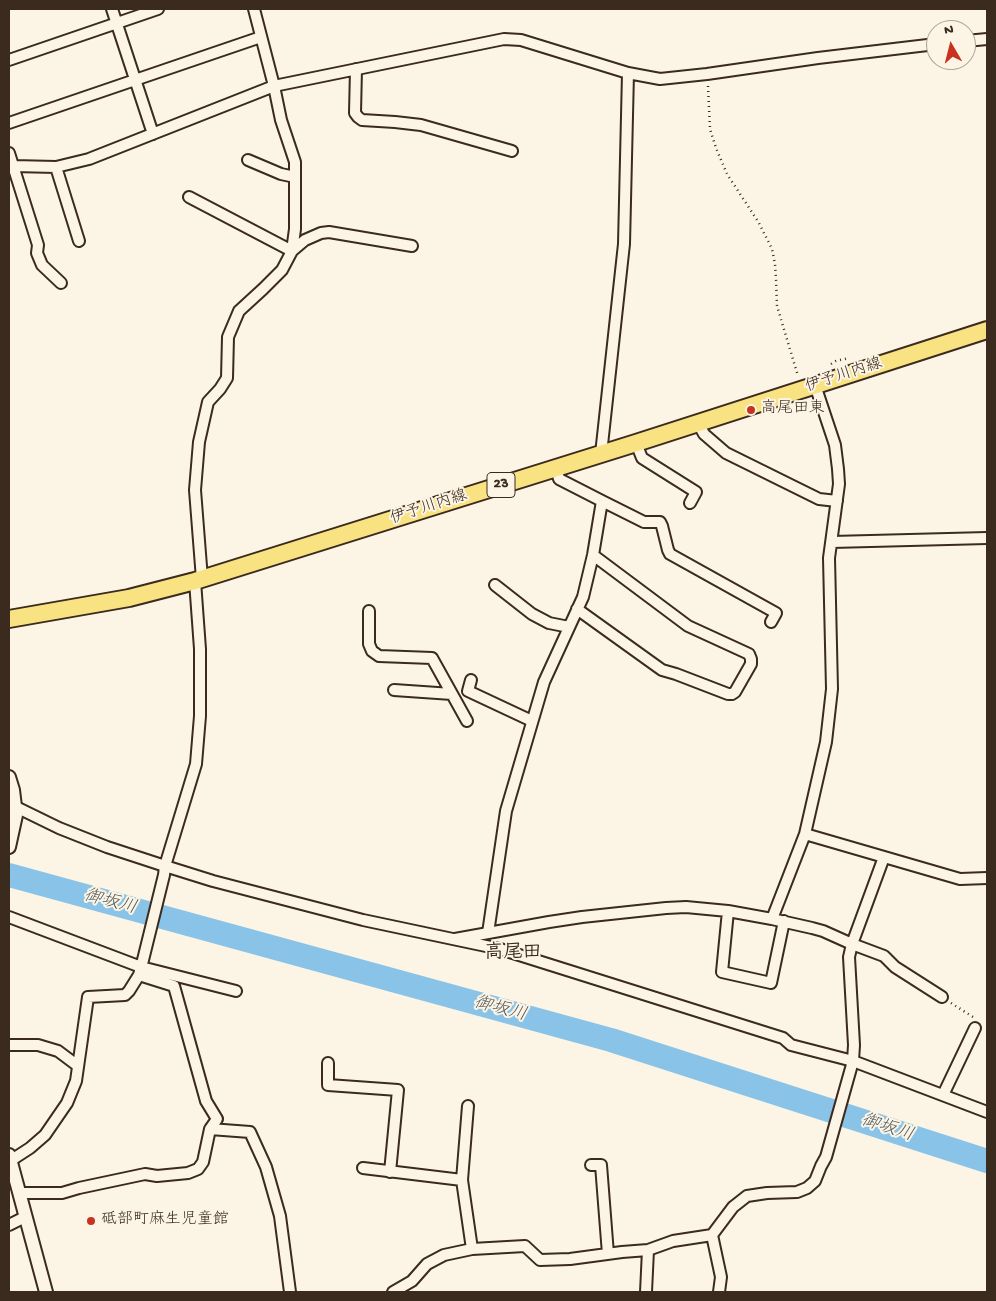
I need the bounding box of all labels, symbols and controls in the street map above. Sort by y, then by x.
north arrow [926,20,976,70]
text: N [943,22,955,40]
street label: 伊予川内線 [803,355,885,397]
place label: 高尾田東 [761,400,825,420]
marker: 高尾田東 [745,404,757,416]
road number: 23 [487,472,515,498]
street label: 伊予川内線 [388,487,470,529]
water label: 御坂川 [81,886,139,920]
district label: 高尾田 [485,943,541,965]
water label: 御坂川 [471,993,529,1027]
water label: 御坂川 [858,1110,916,1148]
place label: 砥部町麻生児童館 [101,1211,229,1231]
marker: 砥部町麻生児童館 [85,1215,97,1227]

